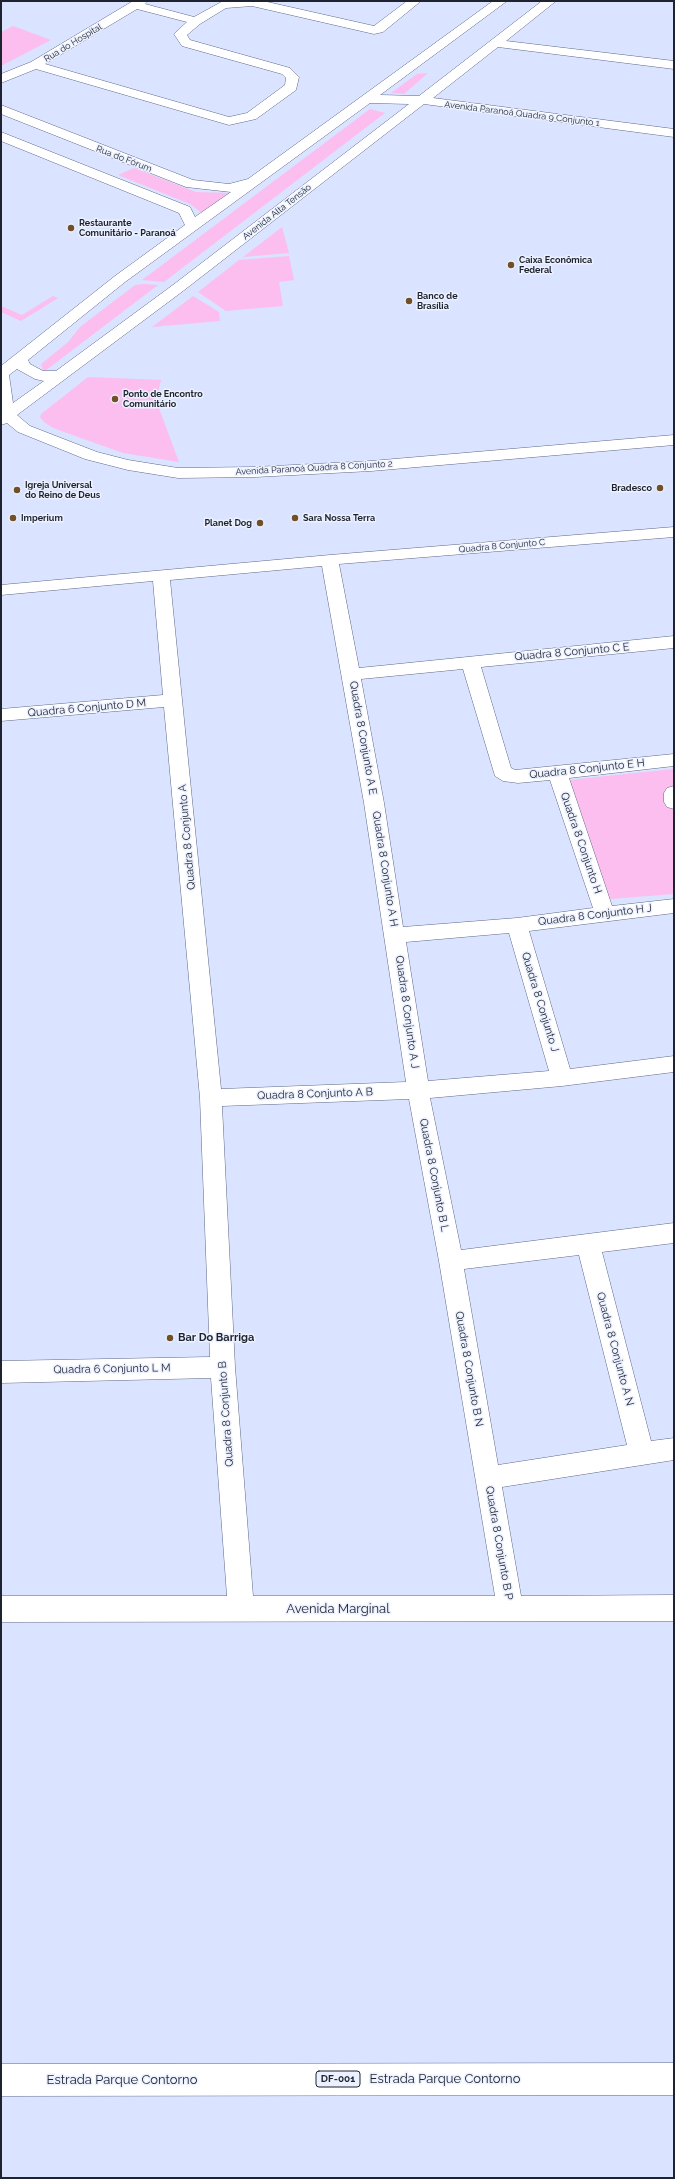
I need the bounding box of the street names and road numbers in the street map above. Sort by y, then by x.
street label: Rua do Hospital [42,21,104,65]
street label: Avenida Paranoá Quadra 9 Conjunto 1 [444,99,600,129]
street label: Rua do Fórum [95,143,153,175]
street label: Avenida Alta Tensão [241,182,313,242]
street label: Avenida Paranoá Quadra 8 Conjunto 2 [235,458,393,478]
street label: Quadra 8 Conjunto C [458,537,546,555]
street label: Quadra 8 Conjunto C E [514,640,630,664]
street label: Quadra 8 Conjunto A E [346,680,380,796]
street label: Quadra 6 Conjunto D M [27,696,147,720]
street label: Quadra 8 Conjunto E H [529,756,645,782]
street label: Quadra 8 Conjunto A [176,784,198,890]
street label: Quadra 8 Conjunto H [557,791,605,895]
street label: Quadra 8 Conjunto A H [369,810,401,928]
street label: Quadra 8 Conjunto H J [537,901,653,929]
street label: Quadra 8 Conjunto J [519,950,561,1054]
street label: Quadra 8 Conjunto A J [393,955,421,1069]
street label: Quadra 8 Conjunto A B [257,1085,373,1103]
street label: Quadra 8 Conjunto B L [417,1117,451,1233]
street label: Quadra 8 Conjunto A N [593,1291,637,1407]
street label: Quadra 8 Conjunto B N [452,1310,486,1428]
street label: Quadra 6 Conjunto L M [53,1361,171,1377]
street label: Quadra 8 Conjunto B [216,1361,236,1467]
street label: Quadra 8 Conjunto B P [482,1485,516,1601]
street label: Avenida Marginal [286,1601,390,1617]
road number: DF-001 [316,2071,360,2087]
street label: Estrada Parque Contorno [370,2071,520,2087]
street label: Estrada Parque Contorno [47,2072,197,2088]

